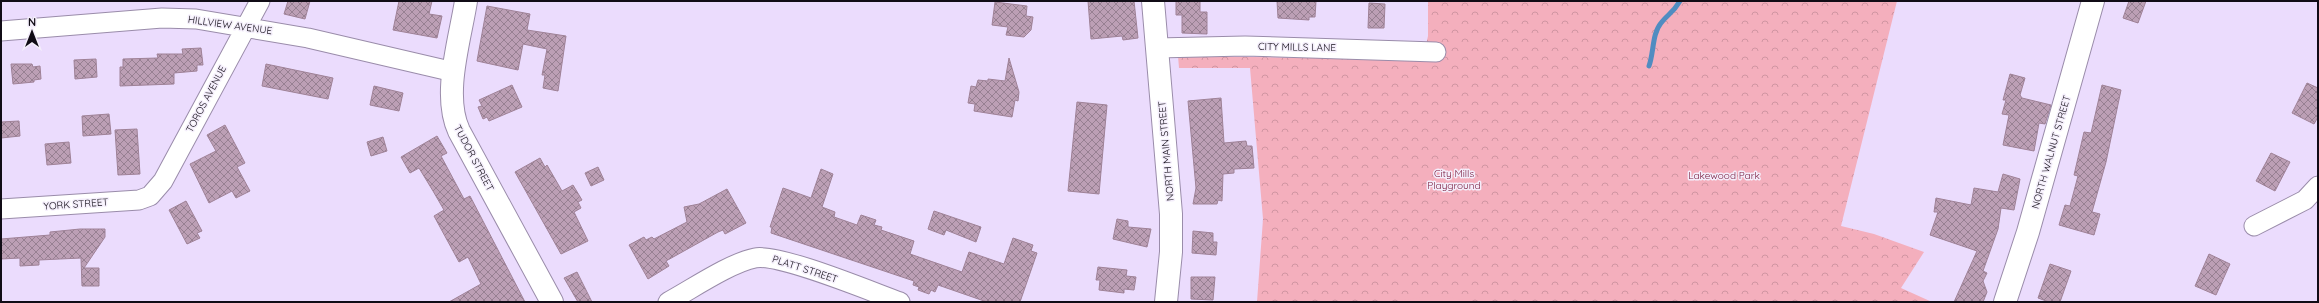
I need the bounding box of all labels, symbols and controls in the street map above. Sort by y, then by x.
north arrow [12,12,52,52]
street label: HILLVIEW AVENUE [187,13,273,37]
text: N [28,15,36,29]
street label: CITY MILLS LANE [1258,40,1336,54]
street label: TOROS AVENUE [183,63,229,135]
street label: NORTH WALNUT STREET [2029,94,2073,210]
street label: NORTH MAIN STREET [1155,100,1177,202]
street label: TUDOR STREET [451,123,497,193]
park label: City Mills Playground [1427,167,1481,192]
park label: Lakewood Park [1688,169,1760,182]
street label: YORK STREET [43,195,109,213]
street label: PLATT STREET [771,252,839,286]

